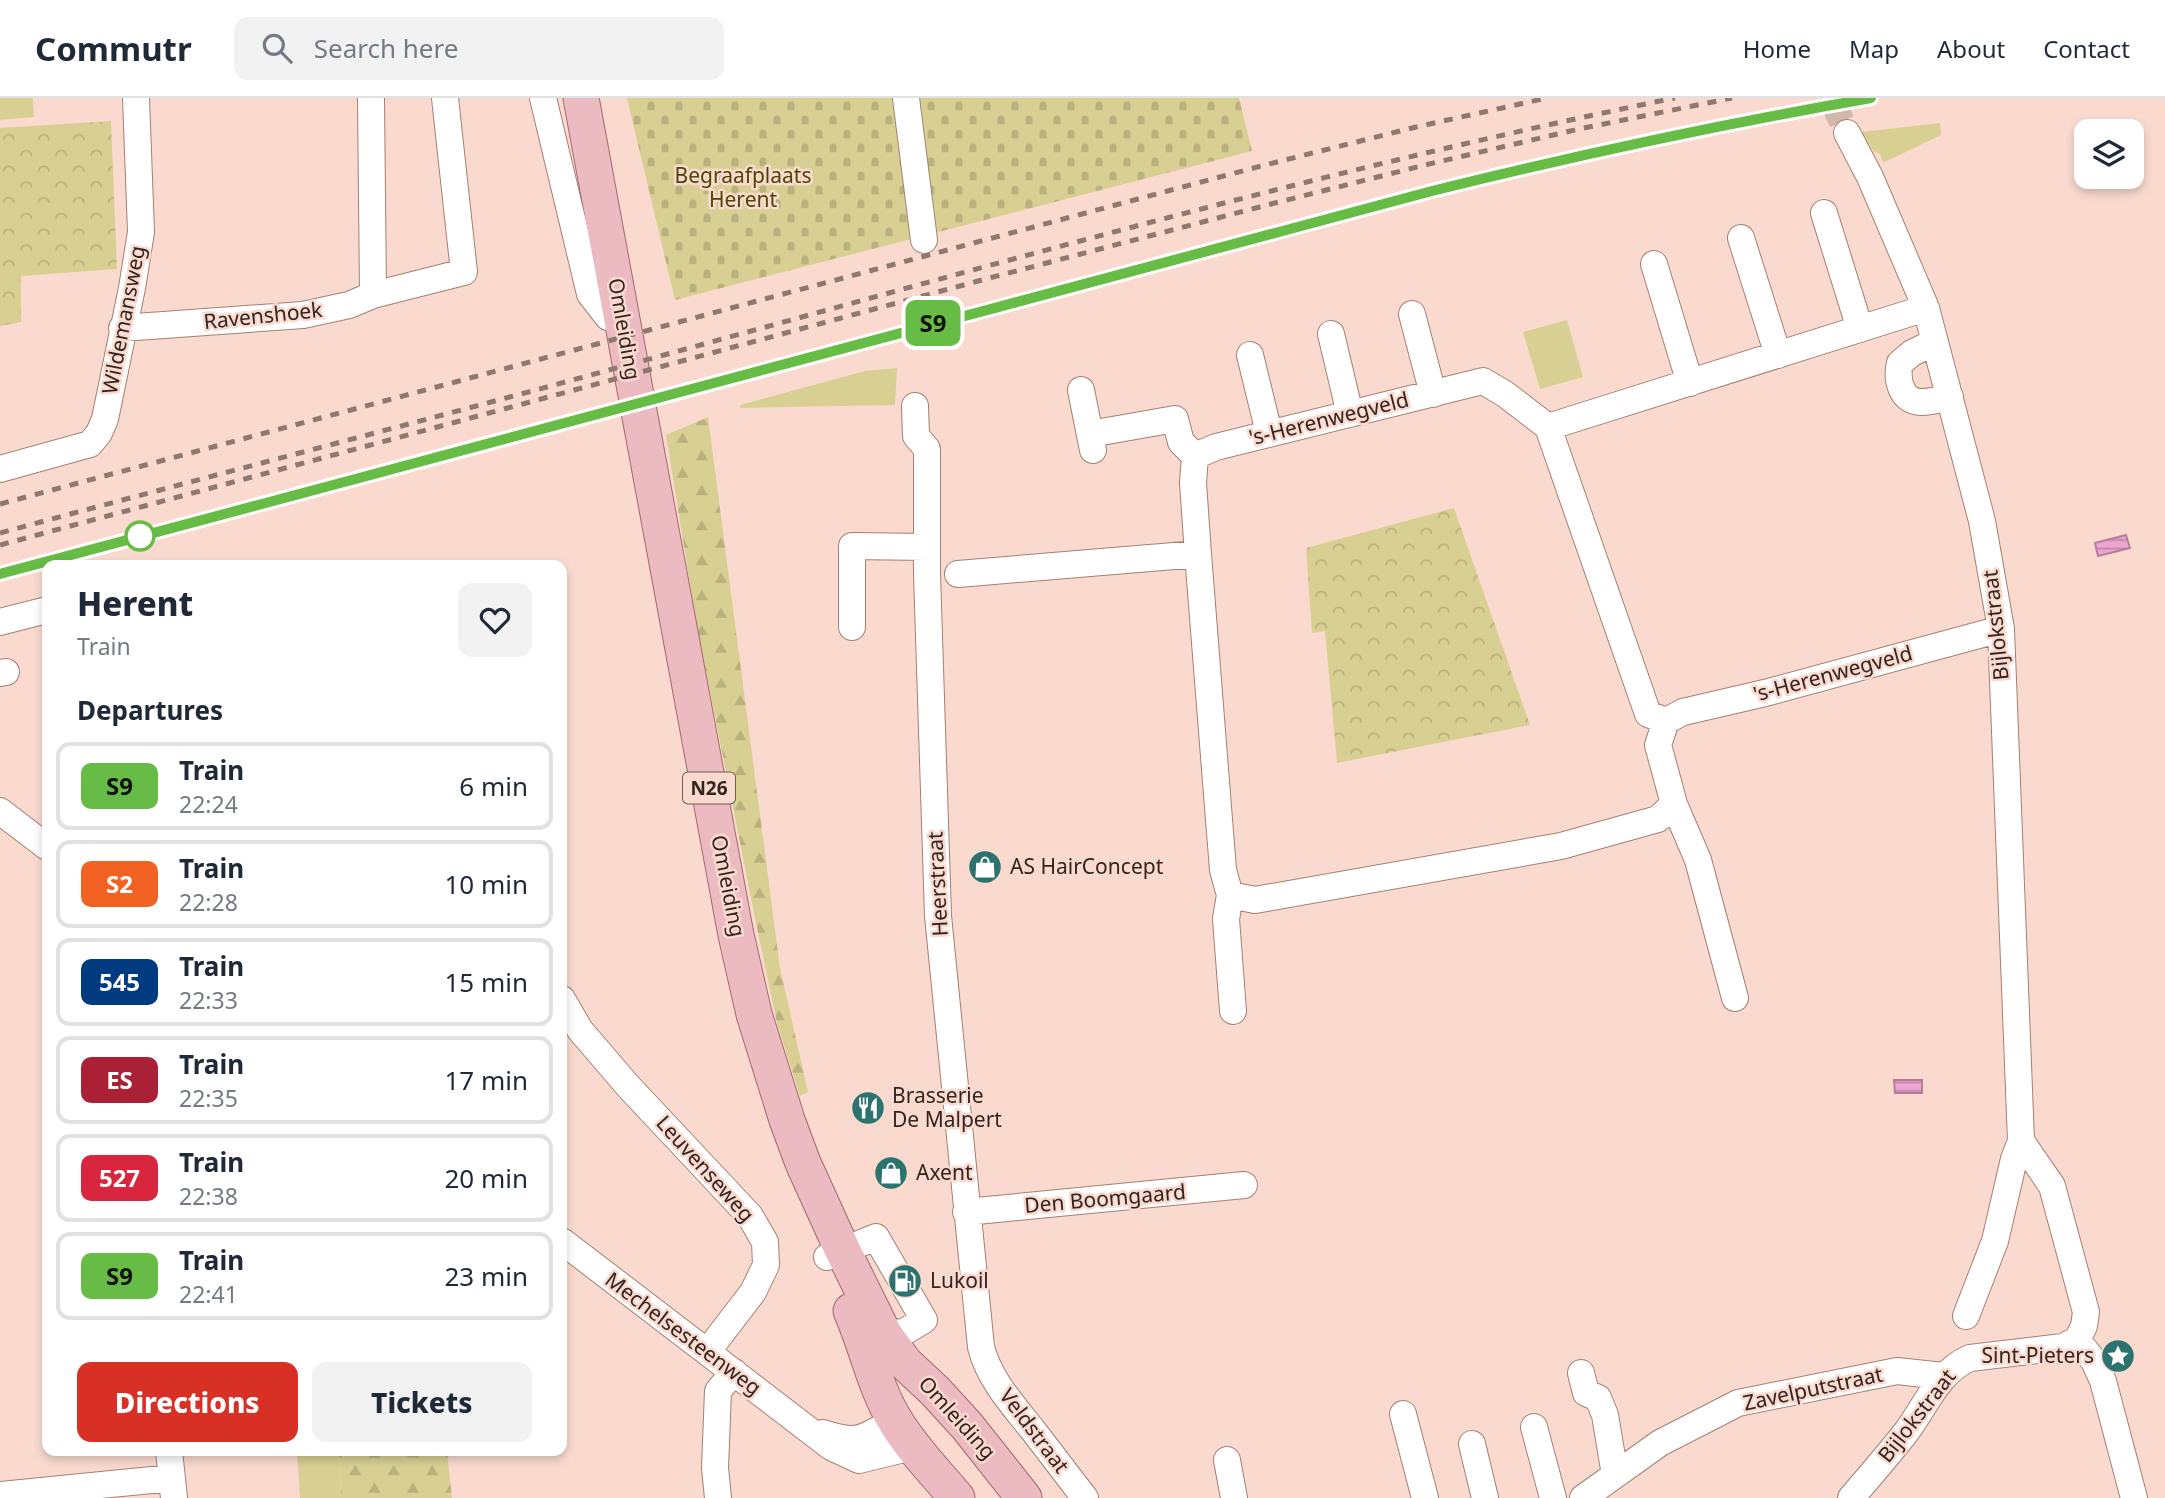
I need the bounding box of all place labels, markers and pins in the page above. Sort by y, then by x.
unlabelled marker [125,521,155,551]
shop icon: AS HairConcept [966,848,1004,886]
place label: AS HairConcept [1010,852,1164,880]
place label: Brasserie De Malpert [892,1081,1002,1133]
restaurant icon: Brasserie De Malpert [849,1089,887,1127]
shop icon: Axent [872,1154,910,1192]
place label: Axent [916,1158,973,1186]
fuel station icon: Lukoil [886,1262,924,1300]
place label: Lukoil [930,1266,989,1294]
place icon: Sint-Pieters [2099,1337,2137,1375]
place label: Sint-Pieters [1982,1341,2094,1369]

